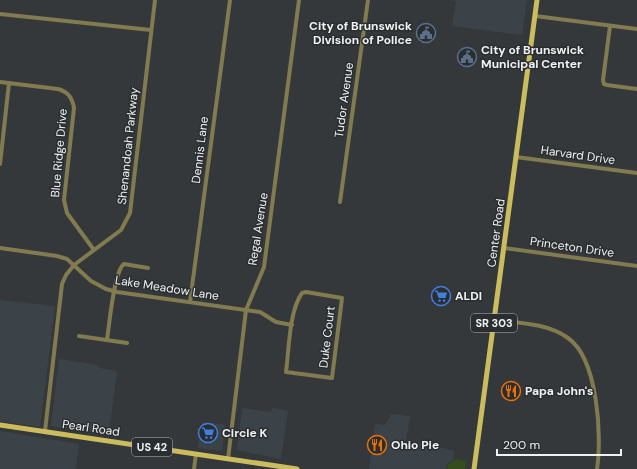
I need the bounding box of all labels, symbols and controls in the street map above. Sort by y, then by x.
place label: City of Brunswick Division of Police [309,18,412,48]
public building icon: City of Brunswick Division of Police [415,22,437,44]
place label: City of Brunswick Municipal Center [481,42,584,72]
public building icon: City of Brunswick Municipal Center [456,46,478,68]
street label: Tudor Avenue [331,61,357,139]
street label: Shenandoah Parkway [114,86,142,205]
street label: Blue Ridge Drive [47,108,71,198]
street label: Dennis Lane [188,115,212,184]
street label: Harvard Drive [540,142,616,168]
street label: Regal Avenue [244,191,272,267]
street label: Center Road [483,198,509,268]
street label: Princeton Drive [529,233,615,261]
street label: Lake Meadow Lane [114,272,220,304]
supermarket icon: ALDI [430,285,452,307]
place label: ALDI [455,288,482,304]
street label: Duke Court [315,305,339,369]
road number: SR 303 [471,314,517,332]
restaurant icon: Papa John's [500,380,522,402]
place label: Papa John's [525,383,594,399]
street label: Pearl Road [61,416,121,440]
supermarket icon: Circle K [197,422,219,444]
place label: Circle K [222,425,267,441]
scale bar [497,431,621,457]
restaurant icon: Ohio Pie [366,434,388,456]
place label: Ohio Pie [391,437,439,453]
text: 200 m [503,437,540,453]
road number: US 42 [132,438,172,456]

